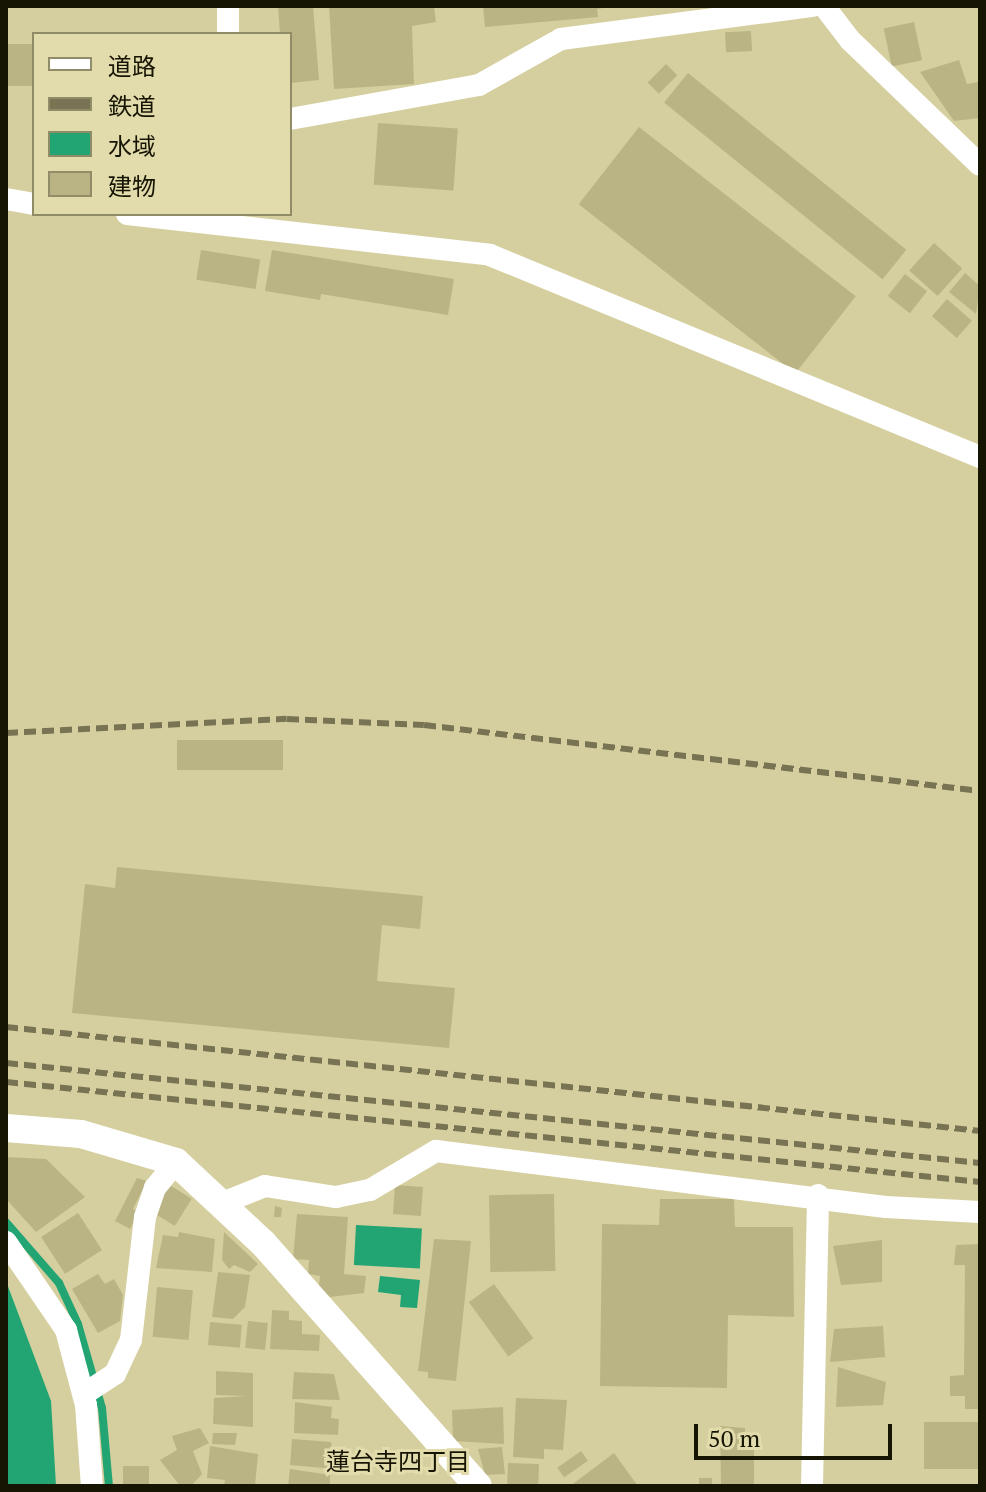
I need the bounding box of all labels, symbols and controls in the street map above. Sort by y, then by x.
legend [32,32,292,216]
text: 道路 [108,50,156,82]
text: 鉄道 [108,90,156,122]
text: 水域 [108,130,156,162]
text: 建物 [108,170,156,202]
scale bar [698,1408,896,1458]
text: 50 m [708,1422,760,1454]
district label: 蓮台寺四丁目 [326,1448,470,1476]

